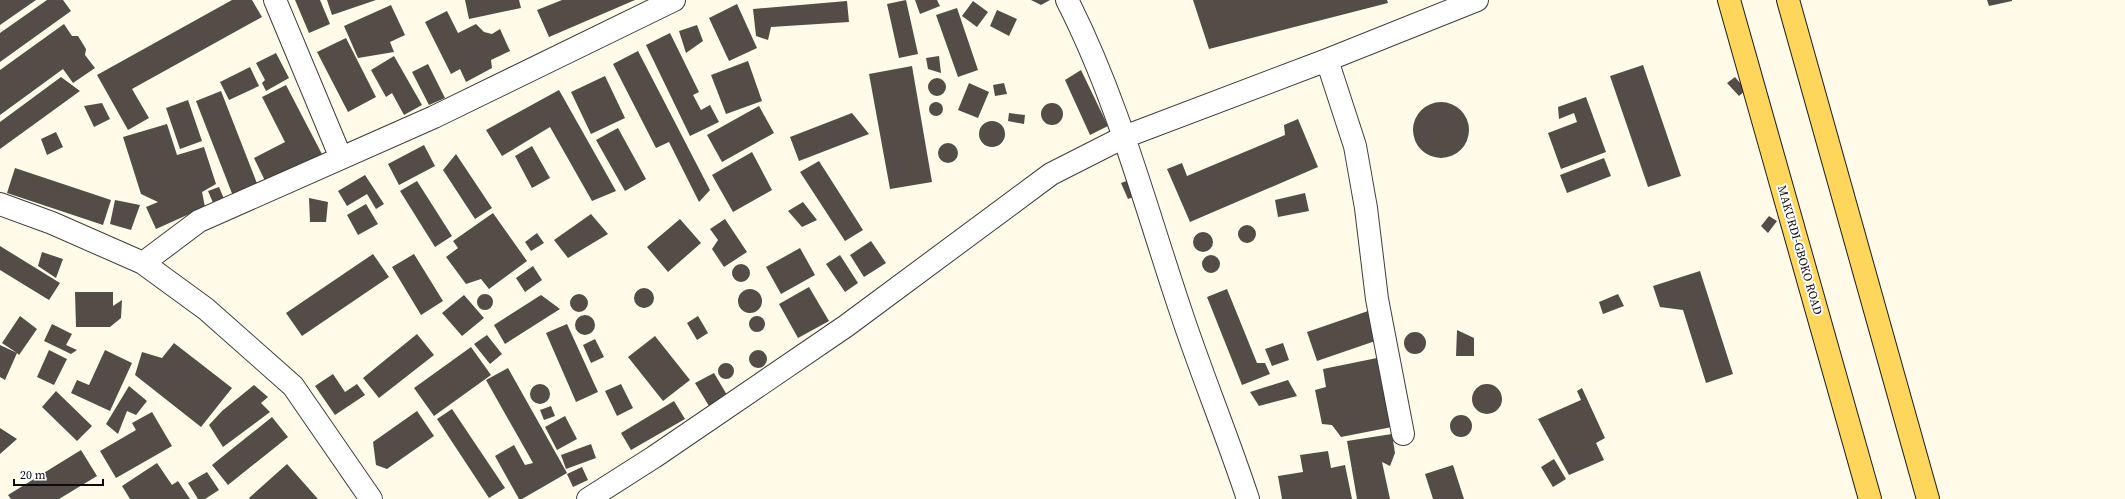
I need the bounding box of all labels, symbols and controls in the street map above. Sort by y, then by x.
street label: MAKURDI-GBOKO ROAD [1774,183,1826,317]
scale bar [14,461,103,487]
text: 20 m [20,467,46,483]

